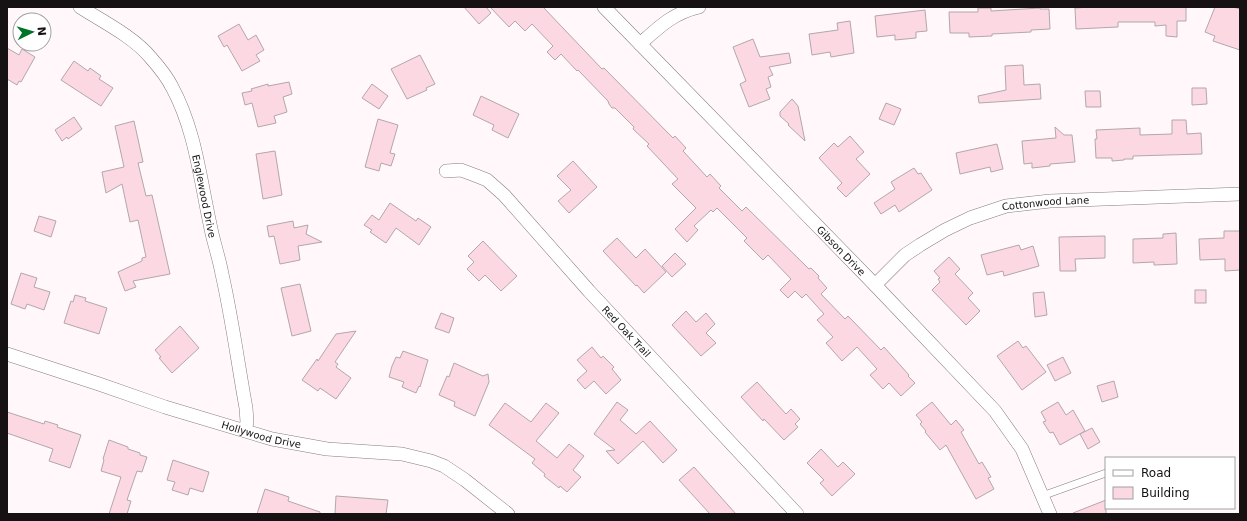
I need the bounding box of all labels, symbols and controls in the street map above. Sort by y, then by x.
north arrow [12,12,52,52]
text: N [35,26,48,36]
street label: Englewood Drive [190,154,218,239]
street label: Cottonwood Lane [1001,195,1089,213]
street label: Gibson Drive [815,224,867,278]
street label: Red Oak Trail [600,304,653,359]
street label: Hollywood Drive [220,419,302,450]
legend [1105,457,1235,509]
text: Road [1141,466,1171,480]
text: Building [1141,486,1190,500]

